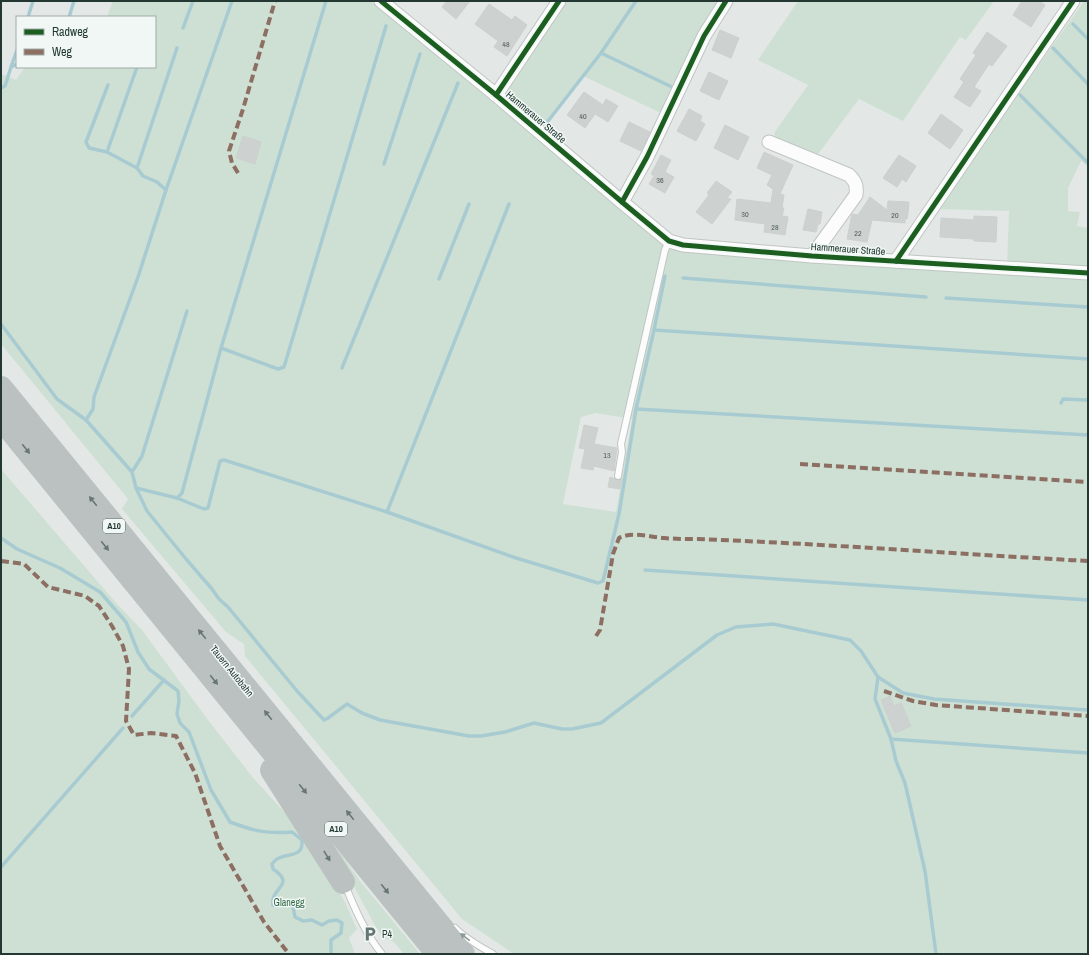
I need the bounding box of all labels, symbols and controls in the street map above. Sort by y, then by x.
legend [16,16,156,68]
text: Radweg [52,24,89,40]
house number: 48 [502,39,510,49]
text: Weg [52,44,73,60]
street label: Hammerauer Straße [503,88,569,146]
house number: 40 [579,111,587,121]
house number: 36 [656,175,664,185]
house number: 30 [741,209,749,219]
house number: 20 [891,210,899,220]
house number: 28 [771,222,779,232]
house number: 22 [854,228,862,238]
street label: Hammerauer Straße [810,240,886,258]
one-way arrow [21,443,30,454]
house number: 13 [603,450,611,460]
one-way arrow [89,495,98,506]
road number: A10 [103,519,125,533]
one-way arrow [101,541,110,552]
one-way arrow [198,629,206,640]
street label: Tauern Autobahn [207,643,257,699]
one-way arrow [210,674,218,685]
one-way arrow [263,709,272,720]
one-way arrow [299,783,308,794]
one-way arrow [346,810,355,821]
road number: A10 [325,822,347,836]
one-way arrow [324,851,331,862]
one-way arrow [381,884,390,895]
park label: Glanegg [274,896,305,909]
parking icon: P4 [361,925,379,943]
place label: P4 [382,928,392,941]
one-way arrow [460,933,471,941]

